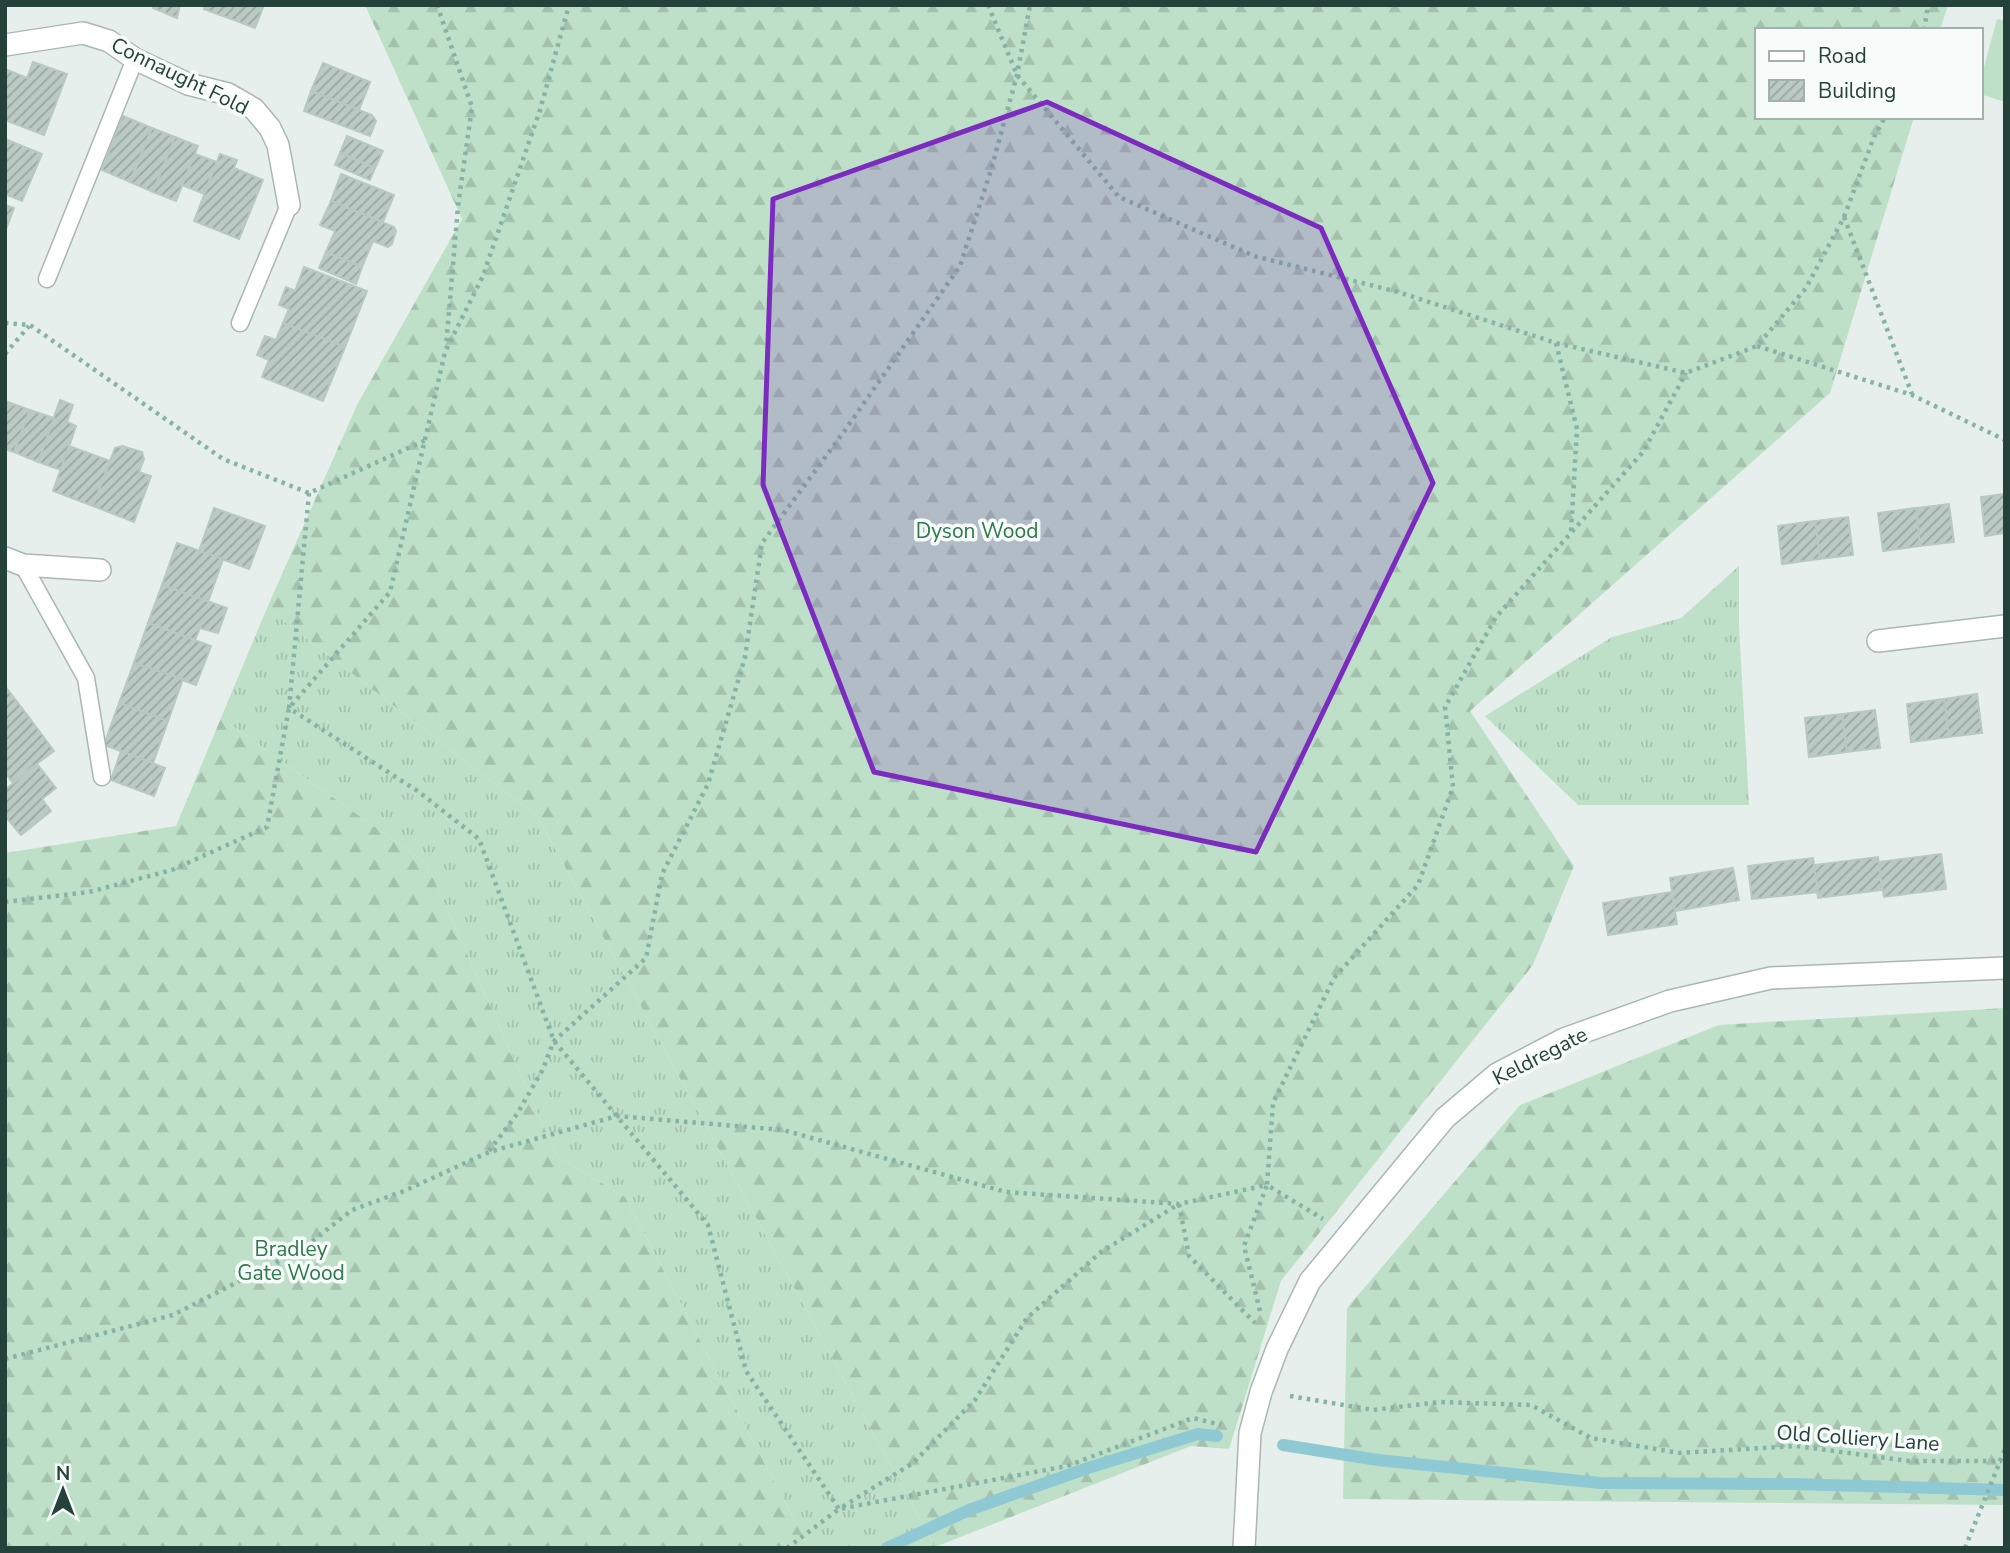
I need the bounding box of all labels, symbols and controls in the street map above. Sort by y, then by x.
legend [1755,28,1982,119]
street label: Connaught Fold [106,31,254,121]
text: Road [1818,42,1867,70]
text: Building [1818,77,1896,105]
park label: Dyson Wood [916,517,1038,545]
street label: Keldregate [1488,1020,1592,1092]
park label: Bradley Gate Wood [237,1235,345,1287]
street label: Old Colliery Lane [1776,1418,1940,1458]
north arrow [28,1455,98,1525]
text: N [56,1461,70,1487]

